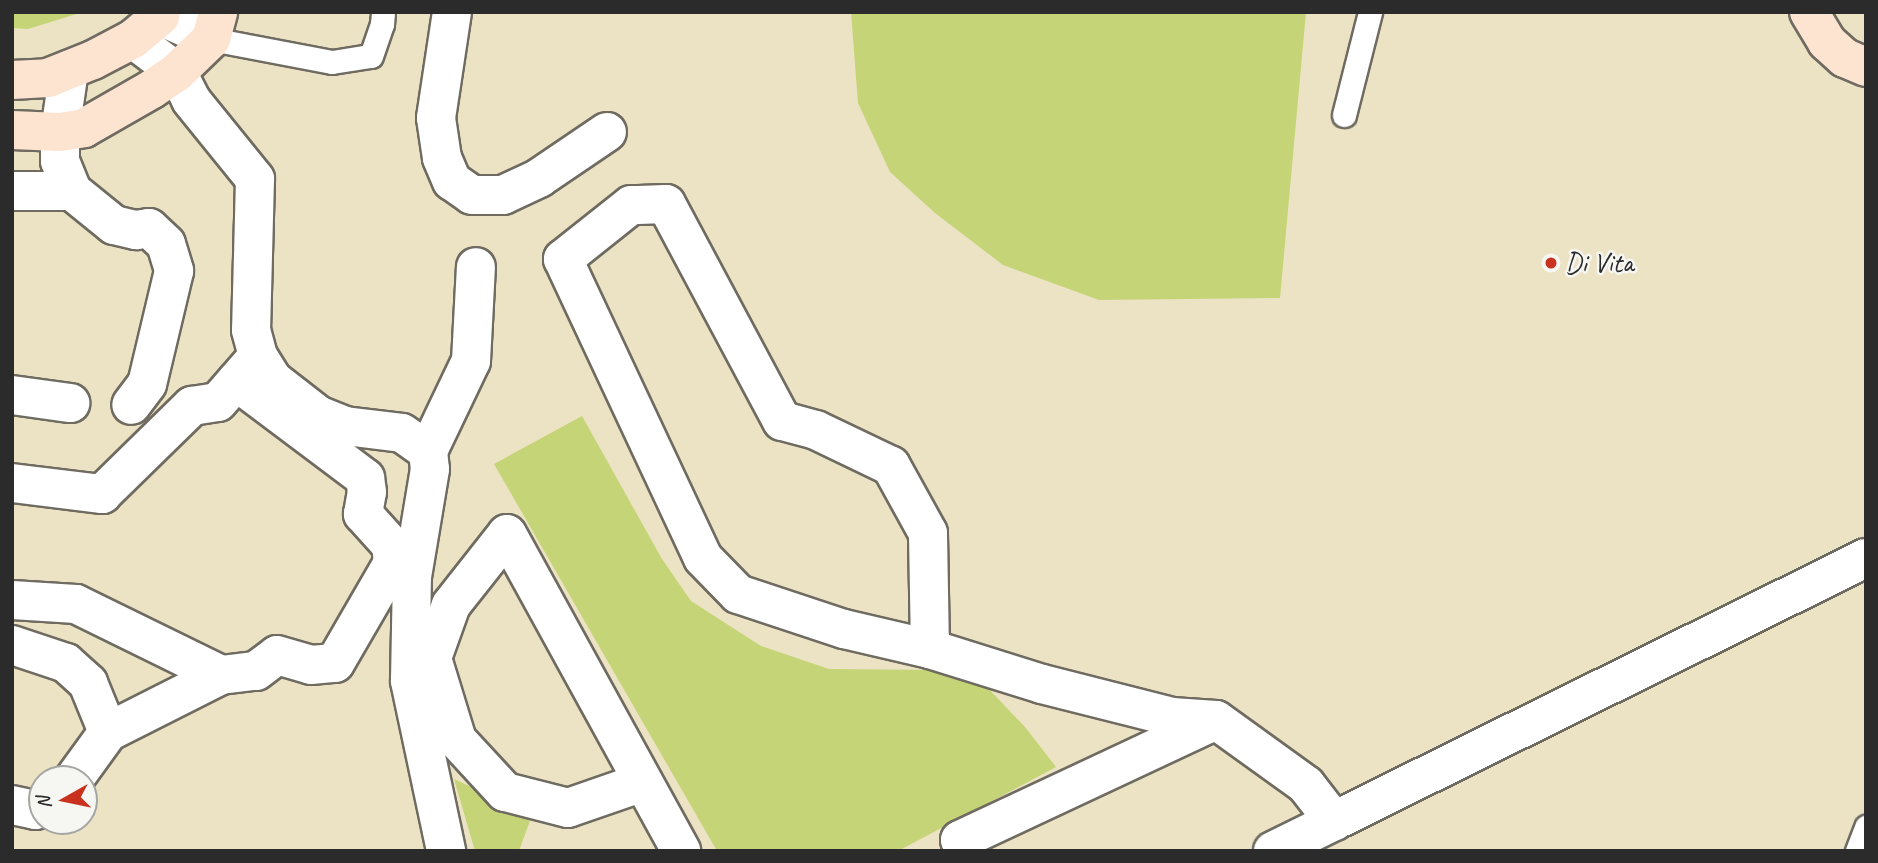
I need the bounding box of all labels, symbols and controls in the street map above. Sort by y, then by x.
place label: Di Vita [1565,246,1633,280]
marker: Di Vita [1543,255,1559,271]
north arrow [28,765,98,835]
text: N [31,795,57,811]

